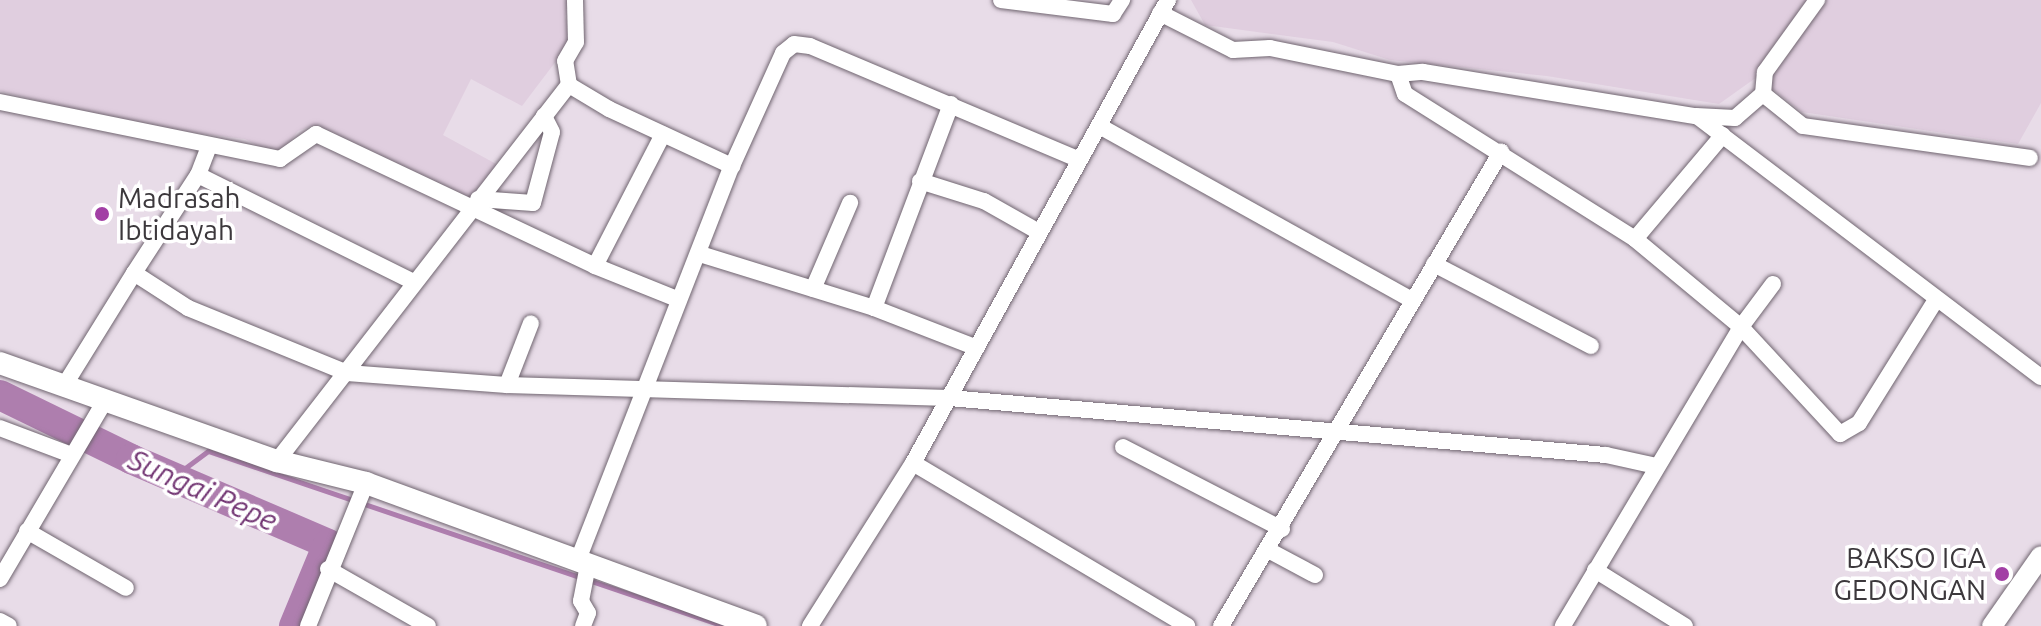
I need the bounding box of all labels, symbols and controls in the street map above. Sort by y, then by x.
place label: Madrasah Ibtidayah [118,181,241,247]
marker: Madrasah Ibtidayah [93,205,111,223]
water label: Sungai Pepe [123,441,283,539]
place label: BAKSO IGA GEDONGAN [1833,541,1986,607]
marker: BAKSO IGA GEDONGAN [1993,565,2011,583]

